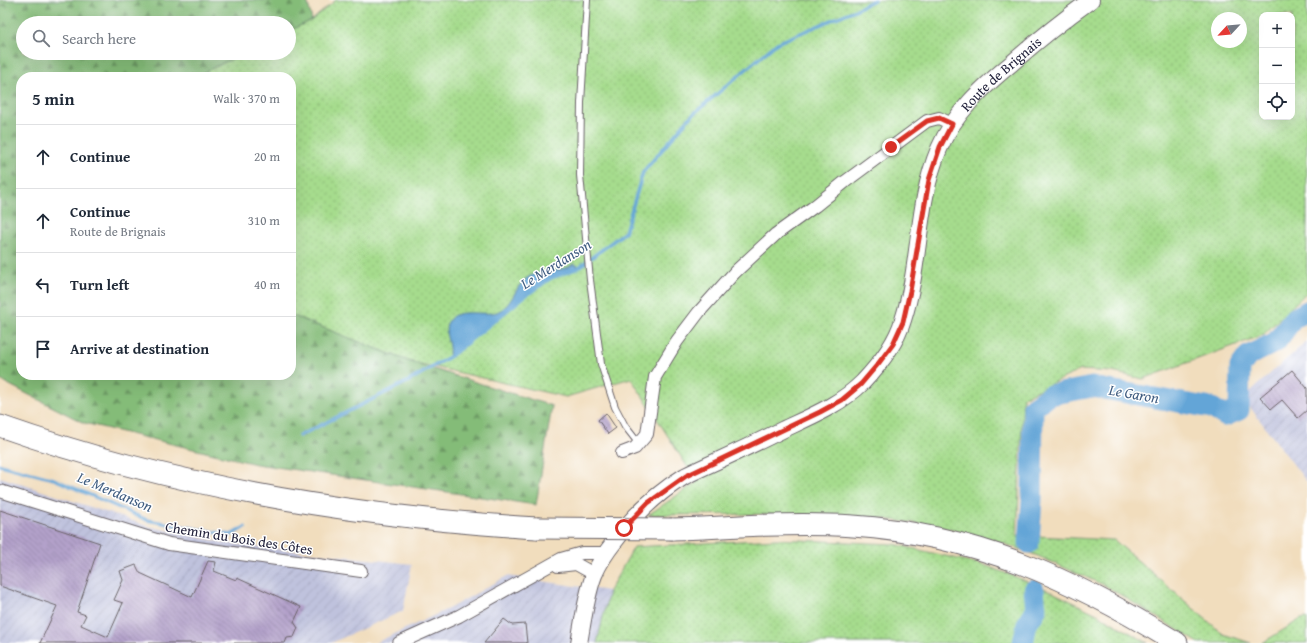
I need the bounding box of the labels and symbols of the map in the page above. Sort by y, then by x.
north arrow [1211,12,1247,48]
street label: Route de Brignais [956,32,1046,116]
route end [882,138,900,156]
water label: Le Merdanson [515,233,595,294]
water label: Le Garon [1107,379,1161,408]
water label: Le Merdanson [73,466,156,517]
street label: Chemin du Bois des Côtes [164,516,314,560]
route start [615,519,633,537]

